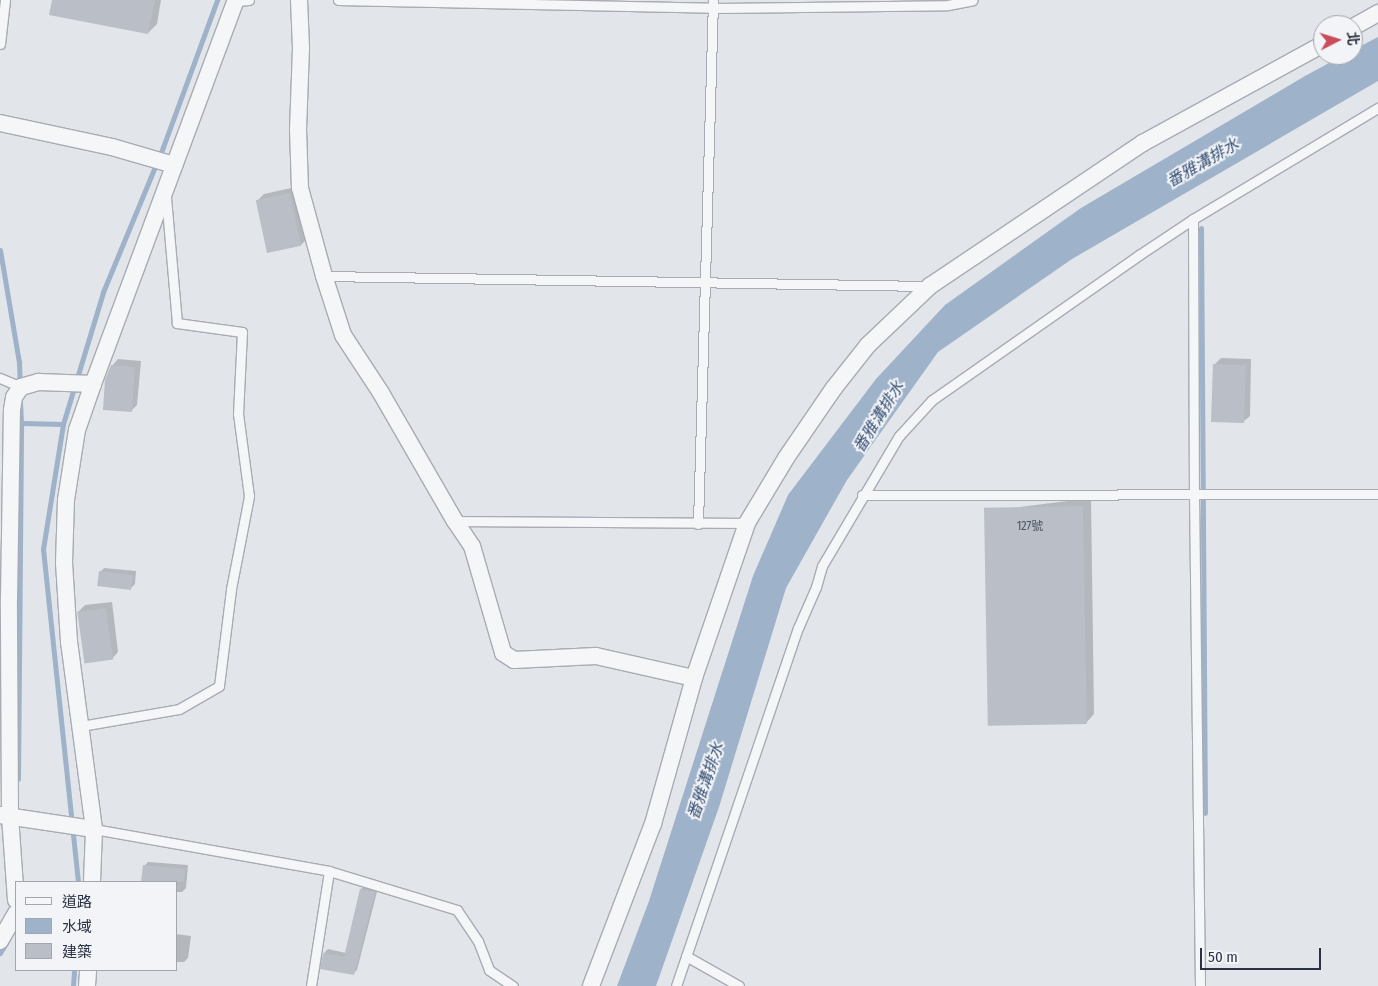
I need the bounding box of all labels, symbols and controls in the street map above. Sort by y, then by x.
north arrow [1313,15,1363,65]
text: 北 [1343,31,1362,46]
water label: 番雅溝排水 [1164,135,1242,191]
water label: 番雅溝排水 [850,378,908,456]
house number: 127號 [1017,520,1043,534]
water label: 番雅溝排水 [684,740,728,822]
legend [15,881,178,971]
text: 道路 [62,893,92,911]
text: 水域 [62,918,92,936]
scale bar [1203,938,1324,970]
text: 建築 [62,943,92,961]
text: 50 m [1208,948,1238,966]

